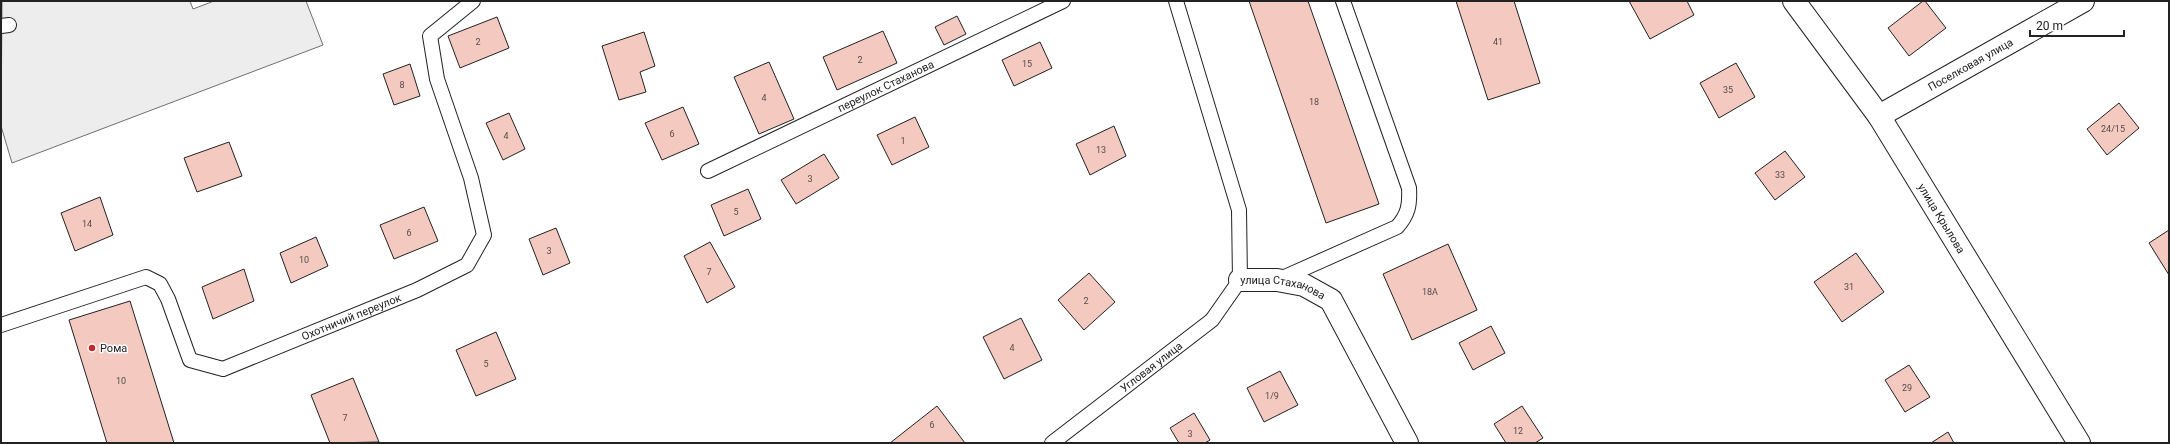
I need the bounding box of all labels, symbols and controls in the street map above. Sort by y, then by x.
scale bar [2030,12,2124,38]
text: 20 m [2036,19,2063,33]
street label: Поселковая улица [1926,35,2015,94]
house number: 2 [475,37,481,47]
house number: 41 [1493,37,1503,47]
house number: 2 [857,55,863,65]
street label: переулок Стаханова [835,57,936,114]
house number: 15 [1022,59,1032,69]
house number: 8 [399,80,405,90]
house number: 35 [1723,85,1733,95]
house number: 4 [761,93,767,103]
house number: 18 [1309,97,1319,107]
house number: 24/15 [2101,124,2125,134]
house number: 6 [669,129,675,139]
house number: 4 [503,131,509,141]
house number: 1 [900,136,906,146]
house number: 13 [1096,145,1106,155]
house number: 33 [1775,170,1785,180]
house number: 3 [807,174,813,184]
street label: улица Крылова [1915,181,1968,256]
house number: 5 [733,207,739,217]
house number: 14 [82,219,92,229]
house number: 6 [406,228,412,238]
house number: 3 [546,246,552,256]
house number: 10 [299,255,309,265]
house number: 7 [706,267,712,277]
street label: улица Стаханова [1240,274,1328,302]
house number: 31 [1844,282,1854,292]
house number: 18А [1422,287,1438,297]
street label: Охотничий переулок [300,291,403,343]
house number: 2 [1083,296,1089,306]
street label: Угловая улица [1118,339,1185,395]
place label: Рома [100,342,127,355]
marker: Рома [87,343,97,353]
house number: 4 [1009,343,1015,353]
house number: 5 [483,359,489,369]
house number: 10 [116,376,126,386]
house number: 29 [1902,383,1912,393]
house number: 1/9 [1265,391,1279,401]
house number: 7 [342,413,348,423]
house number: 6 [929,420,935,430]
house number: 12 [1513,426,1523,436]
house number: 3 [1187,429,1193,439]

